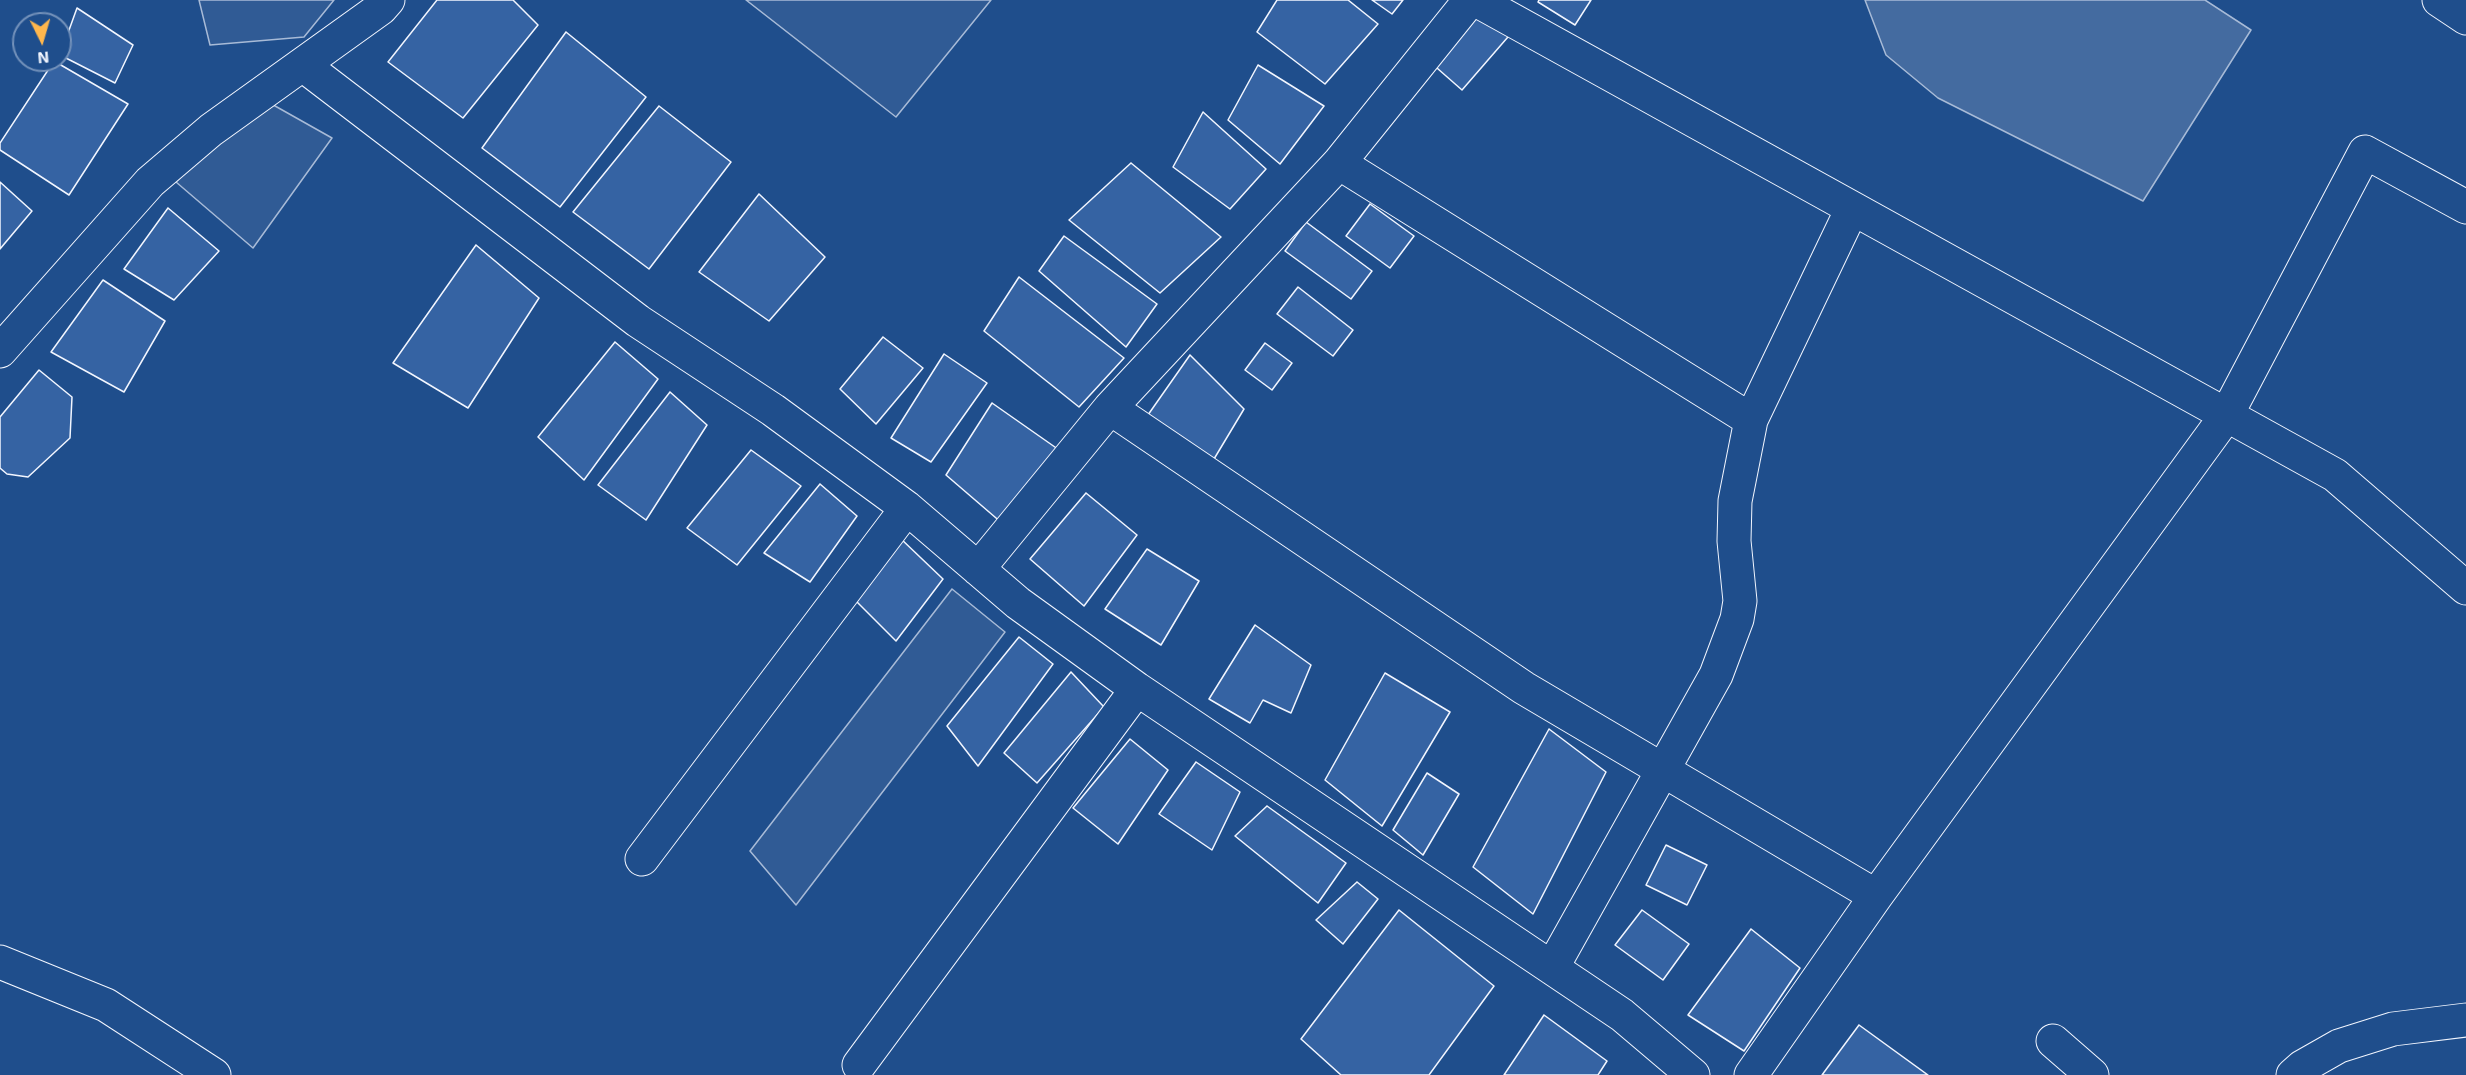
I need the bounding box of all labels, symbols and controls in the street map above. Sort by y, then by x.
north arrow [12,12,72,72]
text: N [37,48,50,68]

